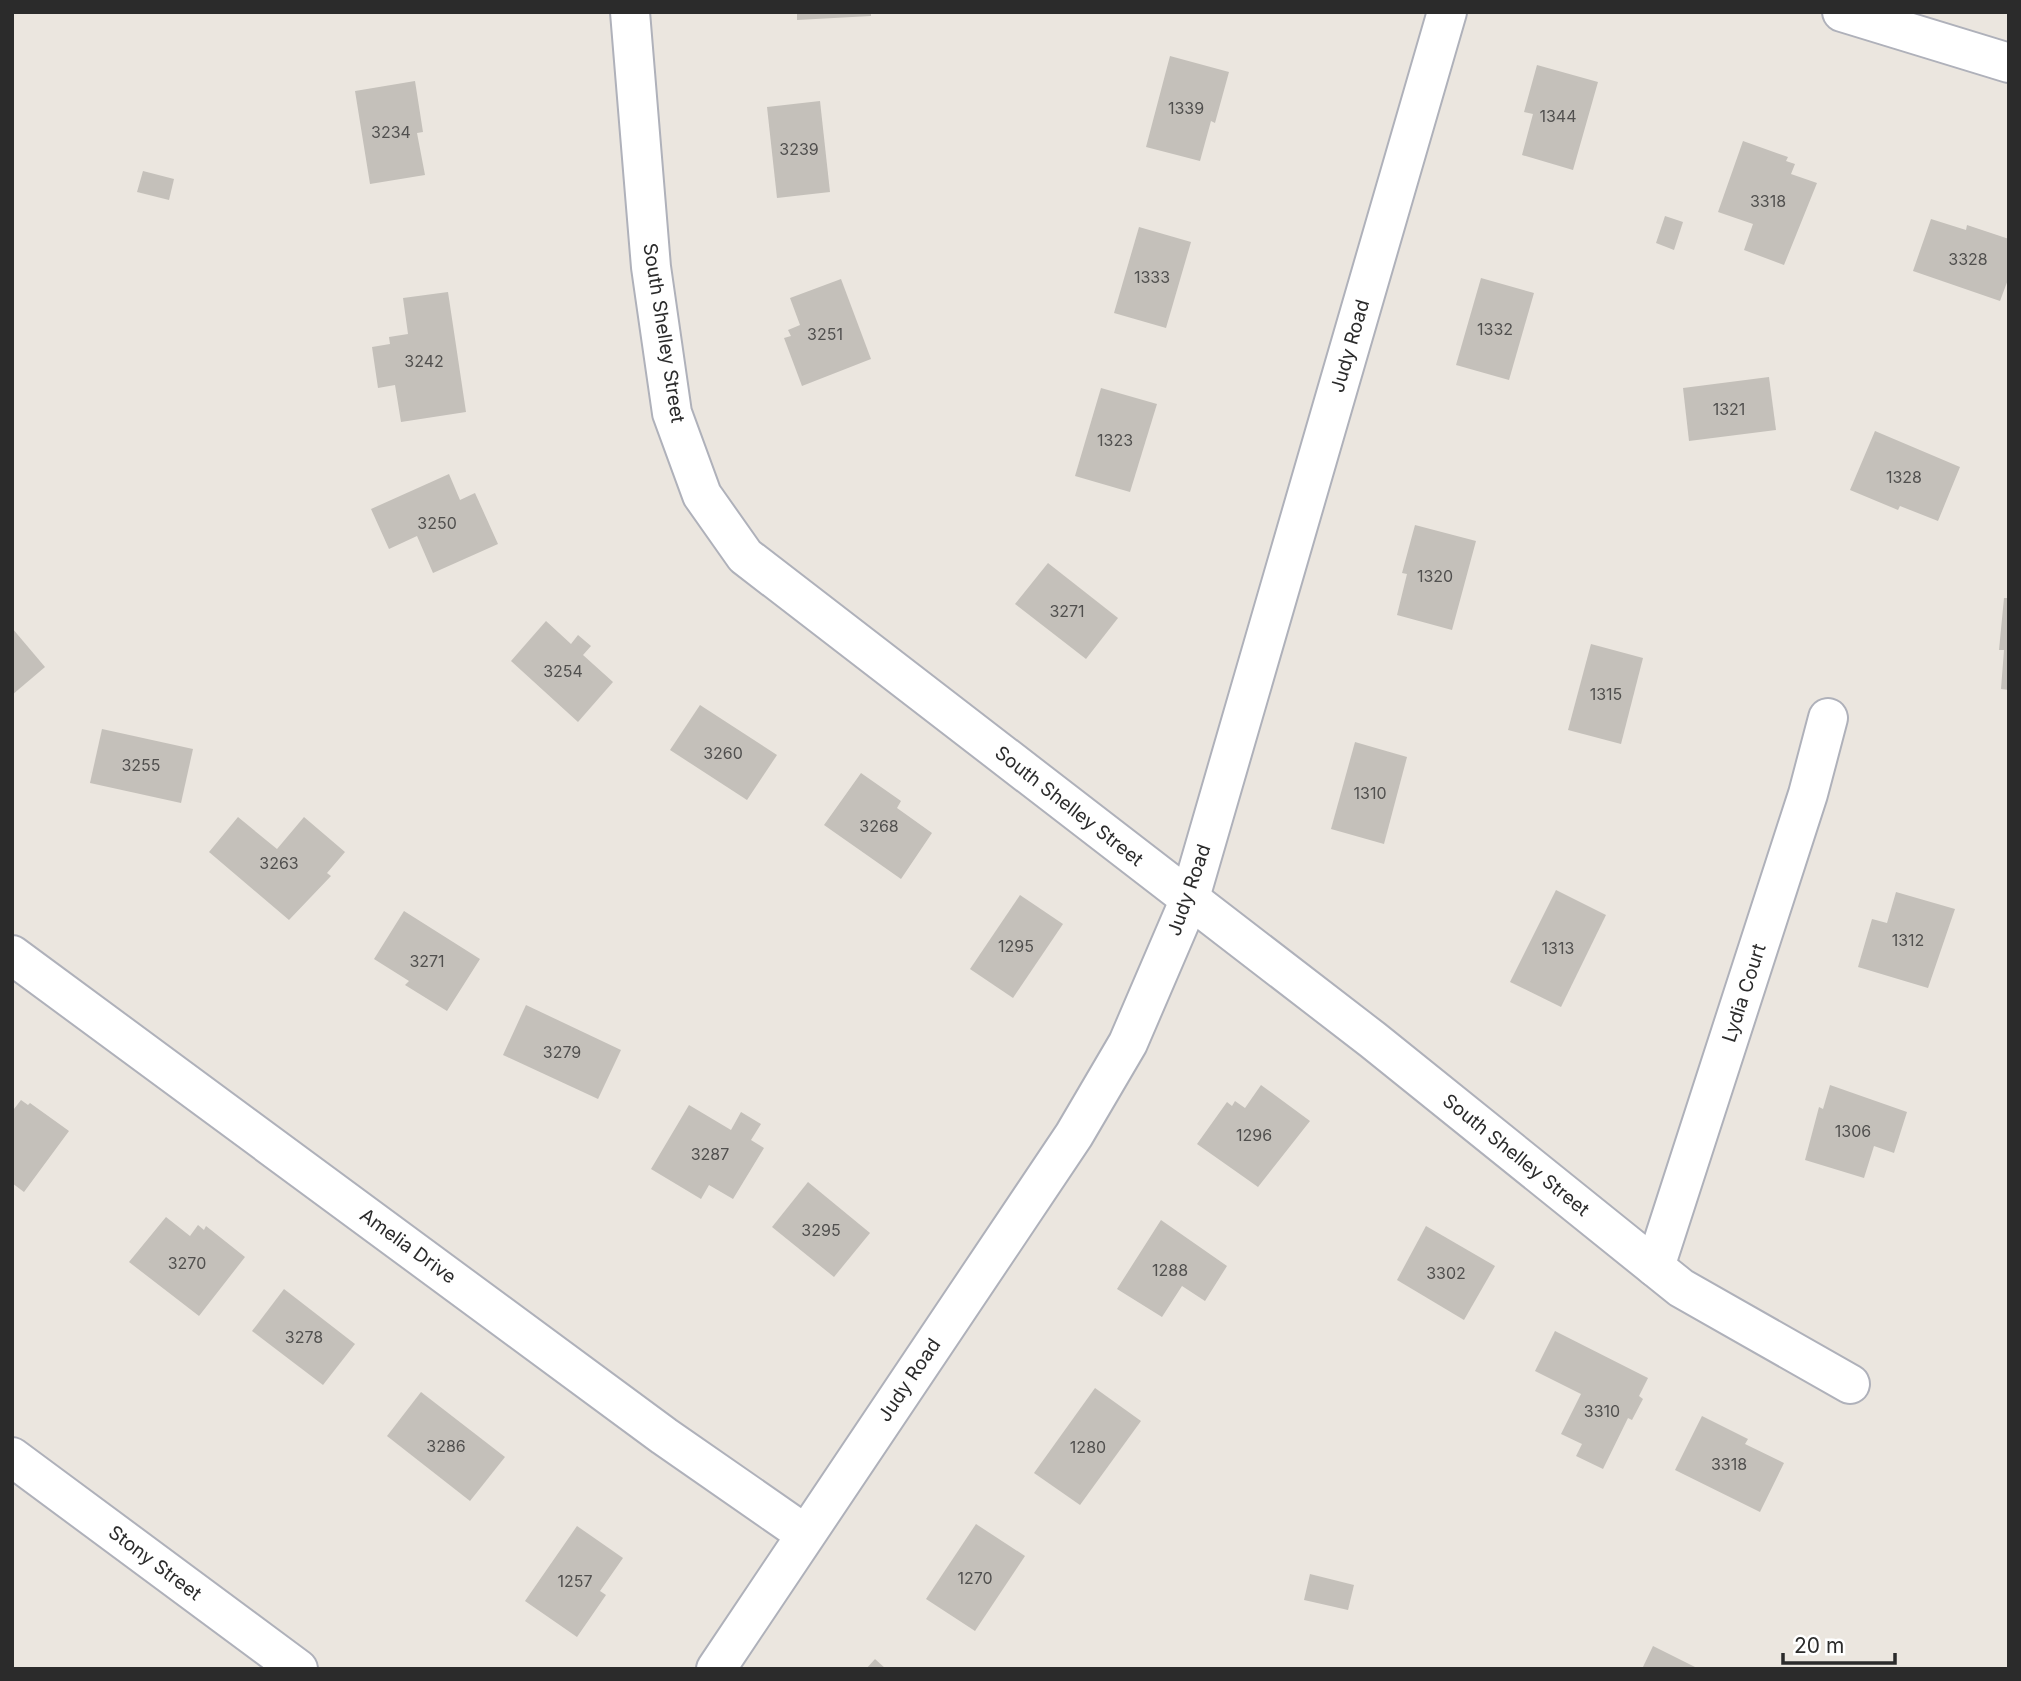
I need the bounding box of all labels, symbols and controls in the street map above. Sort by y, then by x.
house number: 1339 [1168,98,1204,118]
house number: 1344 [1539,106,1577,126]
house number: 3234 [371,122,411,142]
house number: 3239 [779,139,819,159]
house number: 3318 [1750,191,1786,211]
street label: South Shelley Street [638,241,690,425]
house number: 3328 [1948,249,1988,269]
house number: 1333 [1134,267,1170,287]
street label: Judy Road [1326,297,1374,395]
house number: 1332 [1477,319,1513,339]
house number: 3251 [807,324,843,344]
house number: 3242 [404,351,444,371]
house number: 1321 [1713,399,1745,419]
house number: 1323 [1097,430,1133,450]
house number: 1328 [1886,467,1922,487]
house number: 3250 [417,513,457,533]
house number: 1320 [1417,566,1453,586]
house number: 3271 [1049,601,1085,621]
house number: 3254 [543,661,583,681]
house number: 1315 [1590,684,1622,704]
street label: South Shelley Street [990,741,1148,871]
house number: 3260 [703,743,743,763]
house number: 3255 [121,755,161,775]
house number: 1310 [1354,783,1387,803]
house number: 3268 [859,816,899,836]
street label: Judy Road [1163,841,1215,939]
house number: 3263 [259,853,299,873]
house number: 1312 [1892,930,1924,950]
house number: 1295 [998,936,1034,956]
house number: 1313 [1542,938,1574,958]
street label: Lydia Court [1717,941,1771,1045]
house number: 3271 [409,951,445,971]
house number: 3279 [543,1042,581,1062]
street label: South Shelley Street [1438,1089,1594,1221]
house number: 1306 [1835,1121,1871,1141]
house number: 1296 [1236,1125,1272,1145]
house number: 3287 [691,1144,729,1164]
street label: Amelia Drive [355,1203,461,1289]
house number: 3295 [801,1220,841,1240]
house number: 3270 [168,1253,206,1273]
house number: 1288 [1152,1260,1188,1280]
house number: 3302 [1426,1263,1466,1283]
house number: 3278 [285,1327,323,1347]
street label: Judy Road [873,1334,945,1426]
house number: 3310 [1584,1401,1620,1421]
house number: 3286 [426,1436,466,1456]
house number: 1280 [1070,1437,1106,1457]
house number: 3318 [1711,1454,1747,1474]
street label: Stony Street [104,1521,206,1605]
house number: 1270 [957,1568,993,1588]
house number: 1257 [557,1571,593,1591]
scale bar [1783,1622,1895,1666]
text: 20 m [1794,1633,1844,1658]

